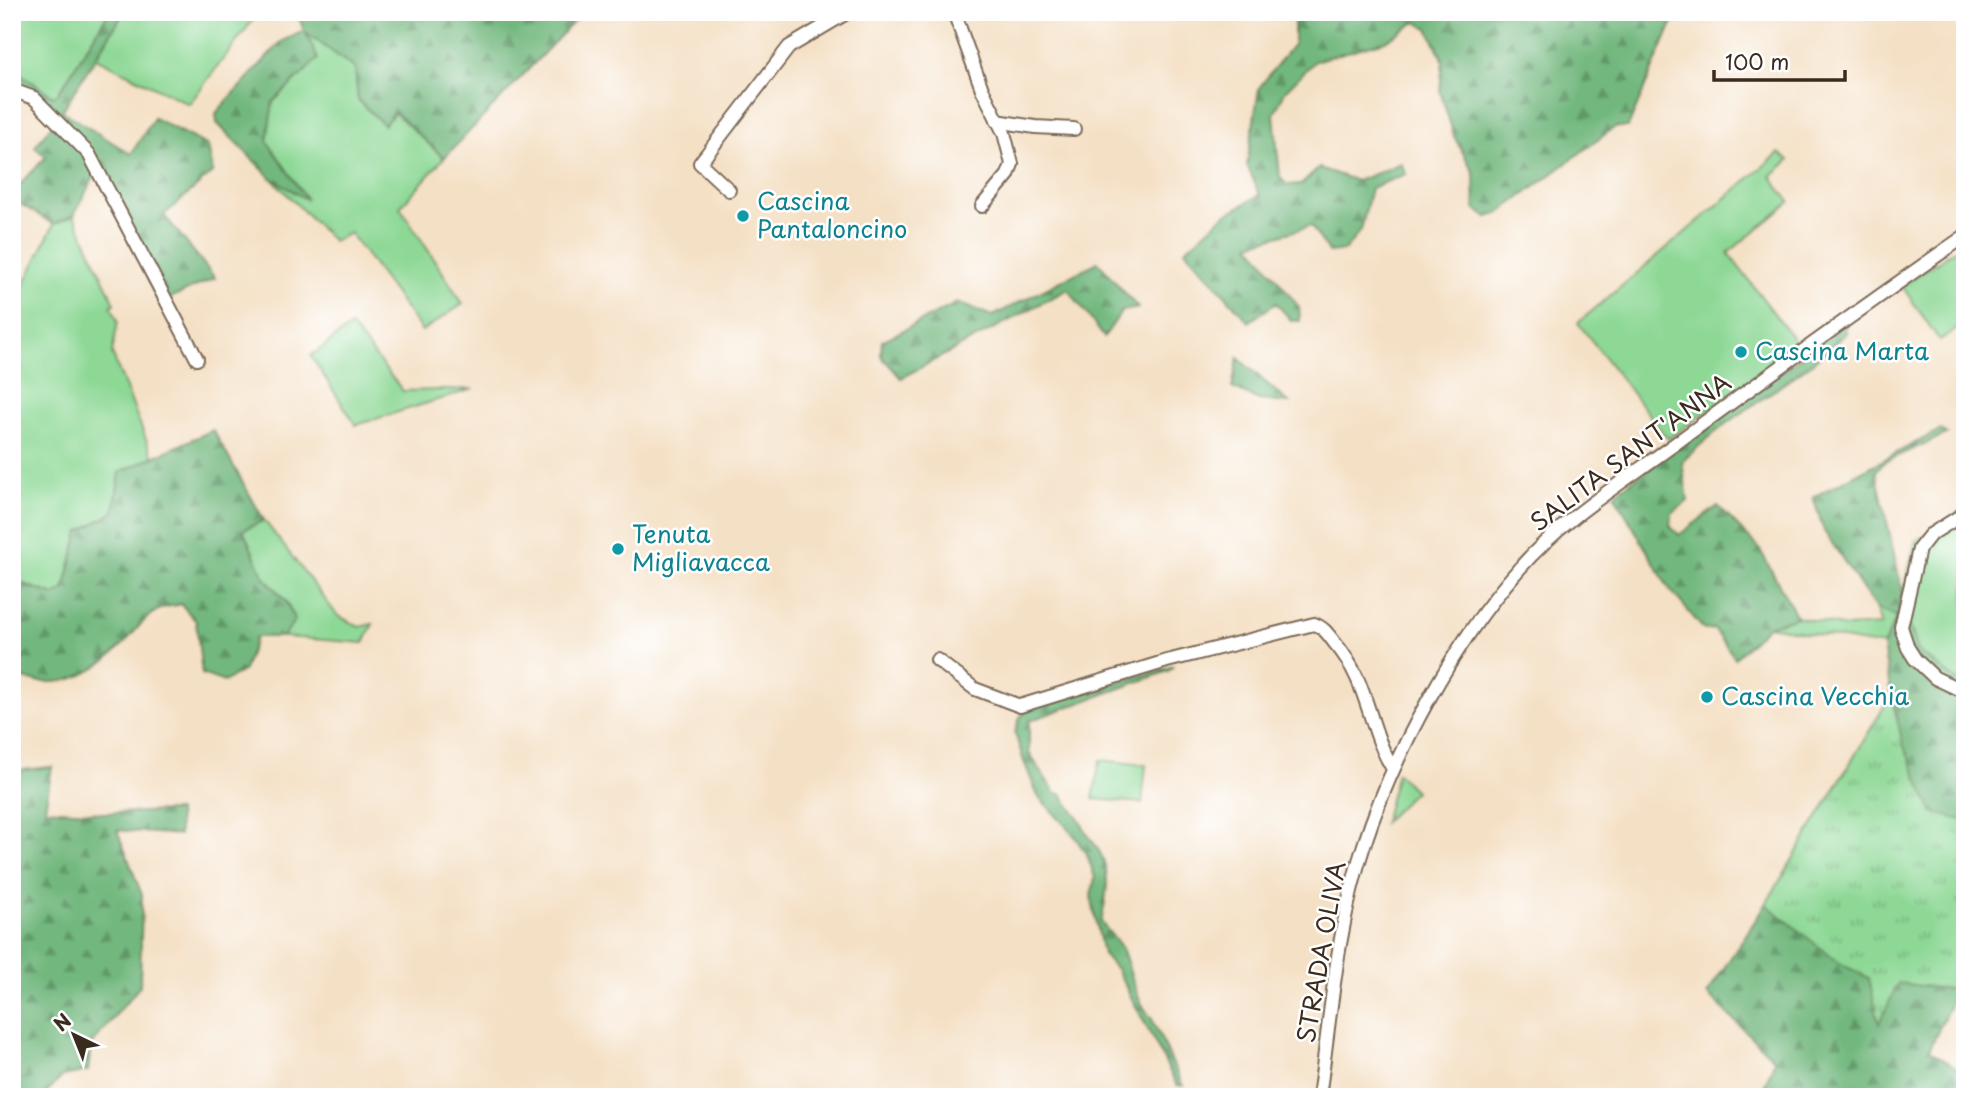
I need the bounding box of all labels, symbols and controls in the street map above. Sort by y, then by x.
scale bar [1714,38,1846,82]
text: 100 m [1725,45,1789,77]
place label: Cascina Pantaloncino [757,182,907,246]
marker: Cascina Pantaloncino [735,208,751,224]
place label: Cascina Marta [1755,332,1929,368]
marker: Cascina Marta [1733,344,1749,360]
street label: SALITA SANT'ANNA [1522,364,1738,539]
place label: Tenuta Migliavacca [632,515,770,579]
marker: Tenuta Migliavacca [610,541,626,557]
place label: Cascina Vecchia [1721,677,1910,713]
marker: Cascina Vecchia [1699,689,1715,705]
street label: STRADA OLIVA [1286,858,1354,1045]
north arrow [38,1000,108,1070]
text: N [47,1006,77,1037]

